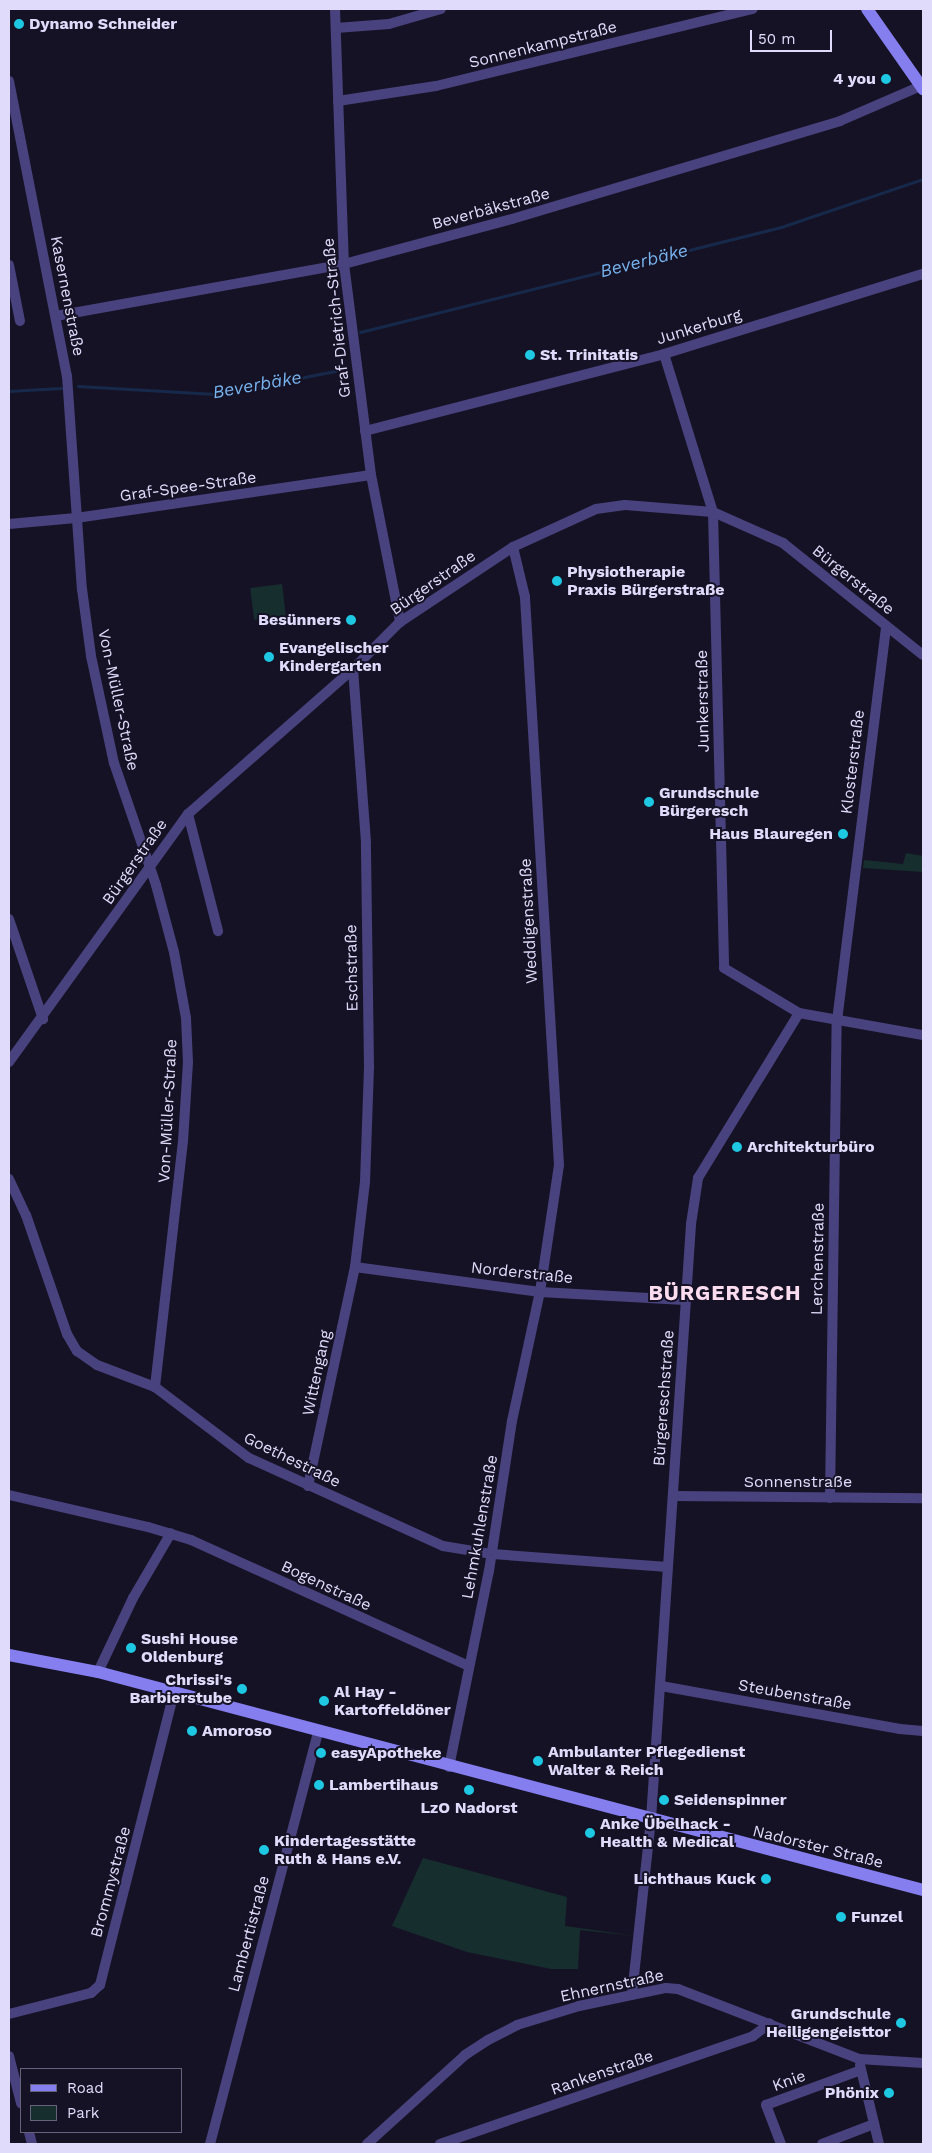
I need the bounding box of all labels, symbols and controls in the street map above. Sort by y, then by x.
place label: Dynamo Schneider [29,14,177,34]
street label: Sonnenkampstraße [467,17,619,73]
marker: Dynamo Schneider [13,18,25,30]
scale bar [752,20,834,52]
text: 50 m [758,30,795,48]
place label: 4 you [833,69,876,89]
marker: 4 you [880,73,892,85]
street label: Beverbäkstraße [430,184,552,234]
street label: Kasernenstraße [46,234,88,358]
street label: Graf-Dietrich-Straße [319,237,355,399]
water label: Beverbäke [598,240,690,282]
street label: Junkerburg [654,305,744,349]
place label: St. Trinitatis [540,345,638,365]
marker: St. Trinitatis [524,349,536,361]
water label: Beverbäke [211,367,303,403]
street label: Graf-Spee-Straße [118,468,258,506]
street label: Bürgerstraße [808,541,898,619]
street label: Bürgerstraße [387,546,479,620]
place label: Physiotherapie Praxis Bürgerstraße [567,562,725,600]
marker: Physiotherapie Praxis Bürgerstraße [551,575,563,587]
place label: Besünners [258,610,341,630]
marker: Besünners [345,614,357,626]
street label: Von-Müller-Straße [94,627,142,773]
place label: Evangelischer Kindergarten [279,638,389,676]
street label: Junkerstraße [693,650,713,752]
marker: Evangelischer Kindergarten [263,651,275,663]
street label: Klosterstraße [837,709,869,815]
place label: Grundschule Bürgeresch [659,783,759,821]
marker: Grundschule Bürgeresch [643,796,655,808]
street label: Bürgerstraße [98,816,172,908]
place label: Haus Blauregen [709,824,833,844]
marker: Haus Blauregen [837,828,849,840]
street label: Weddigenstraße [516,858,542,984]
street label: Eschstraße [342,924,362,1012]
street label: Von-Müller-Straße [155,1038,181,1184]
place label: Architekturbüro [747,1137,875,1157]
marker: Architekturbüro [731,1141,743,1153]
street label: Lerchenstraße [807,1203,829,1315]
street label: Norderstraße [470,1258,574,1288]
district label: BÜRGERESCH [647,1280,803,1306]
street label: Wittengang [299,1328,335,1418]
street label: Bürgereschstraße [650,1329,678,1467]
street label: Goethestraße [240,1428,344,1492]
street label: Lehmkuhlenstraße [458,1453,502,1601]
street label: Sonnenstraße [744,1472,852,1492]
street label: Bogenstraße [278,1557,374,1615]
place label: Sushi House Oldenburg [141,1629,238,1667]
marker: Sushi House Oldenburg [125,1642,137,1654]
place label: Chrissi's Barbierstube [129,1670,232,1708]
street label: Steubenstraße [737,1676,853,1714]
place label: Al Hay - Kartoffeldöner [334,1682,451,1720]
marker: Chrissi's Barbierstube [236,1683,248,1695]
marker: Al Hay - Kartoffeldöner [318,1695,330,1707]
place label: Amoroso [202,1721,272,1741]
marker: Amoroso [186,1725,198,1737]
place label: Ambulanter Pflegedienst Walter & Reich [548,1742,745,1780]
place label: easyApotheke [331,1743,442,1763]
marker: easyApotheke [315,1747,327,1759]
marker: Ambulanter Pflegedienst Walter & Reich [532,1755,544,1767]
place label: Lambertihaus [329,1775,438,1795]
marker: Lambertihaus [313,1779,325,1791]
marker: LzO Nadorst [463,1784,475,1796]
place label: Seidenspinner [674,1790,787,1810]
marker: Seidenspinner [658,1794,670,1806]
place label: LzO Nadorst [420,1798,518,1818]
place label: Anke Übelhack - Health & Medical [600,1814,734,1852]
street label: Nadorster Straße [751,1821,885,1873]
street label: Brommystraße [87,1824,135,1940]
marker: Anke Übelhack - Health & Medical [584,1827,596,1839]
place label: Kindertagesstätte Ruth & Hans e.V. [274,1831,416,1869]
marker: Kindertagesstätte Ruth & Hans e.V. [258,1844,270,1856]
place label: Lichthaus Kuck [634,1869,756,1889]
marker: Lichthaus Kuck [760,1873,772,1885]
street label: Lambertistraße [224,1874,274,1994]
place label: Funzel [851,1907,903,1927]
marker: Funzel [835,1911,847,1923]
street label: Ehnernstraße [559,1966,665,2006]
place label: Grundschule Heiligengeisttor [766,2004,891,2042]
marker: Grundschule Heiligengeisttor [895,2017,907,2029]
street label: Rankenstraße [548,2046,656,2100]
street label: Knie [770,2066,808,2096]
legend [20,2068,182,2133]
text: Road [67,2079,104,2097]
place label: Phönix [825,2083,879,2103]
marker: Phönix [883,2087,895,2099]
text: Park [67,2104,99,2122]

